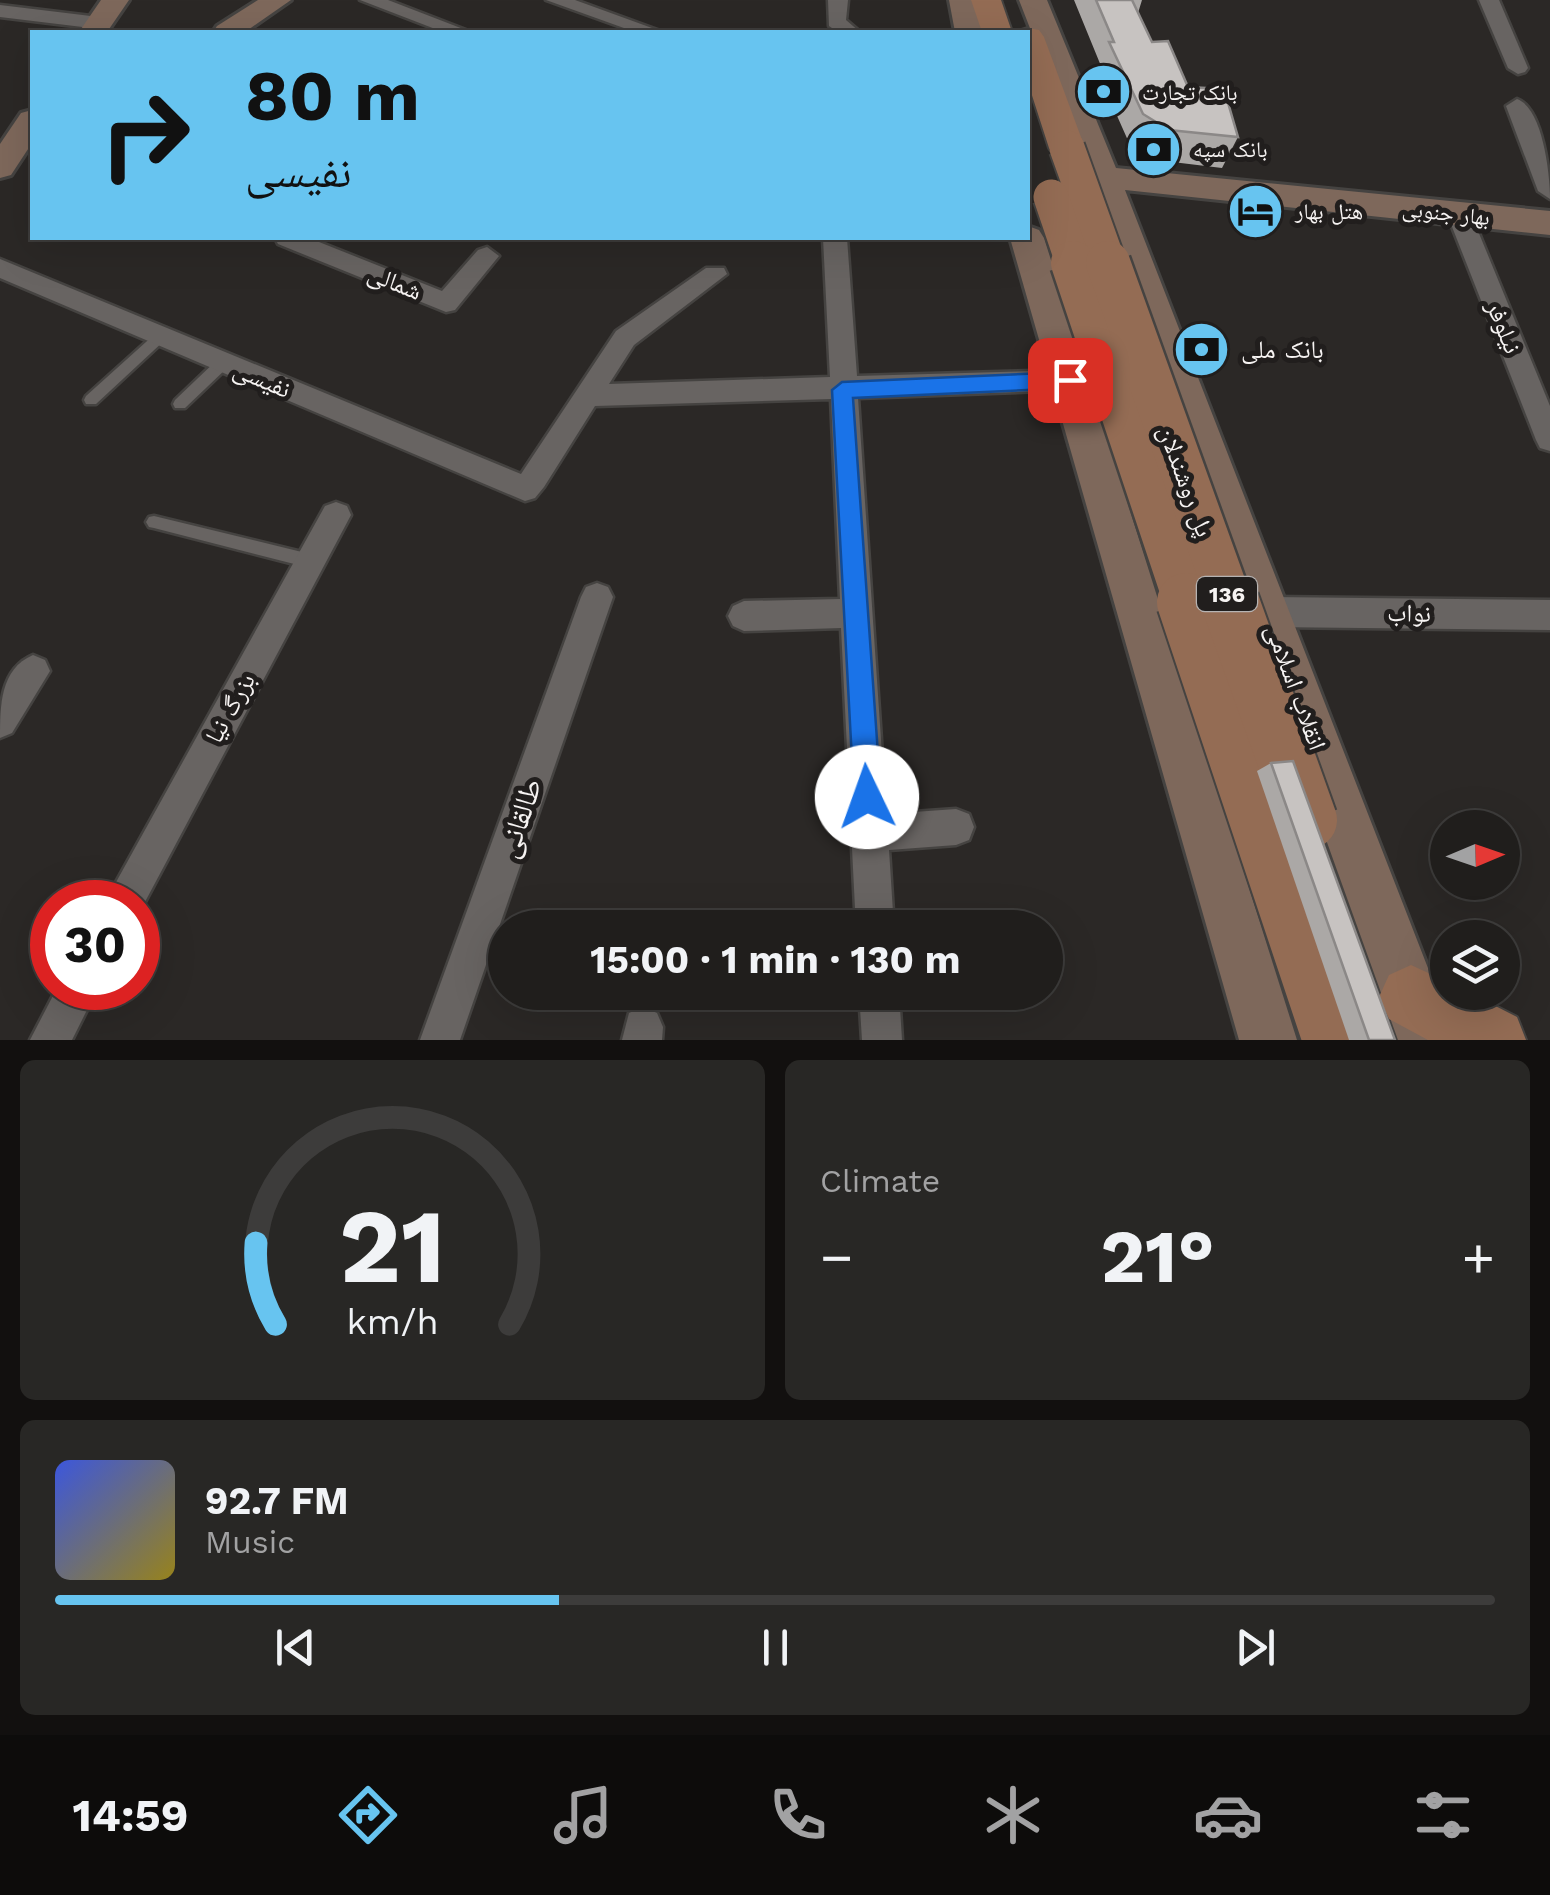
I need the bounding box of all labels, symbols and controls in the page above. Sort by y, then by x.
text: 80 m [245,55,420,137]
bank icon: بانک تجارت [1073,62,1133,122]
icon: right [80,70,210,200]
place label: بانک تجارت [1142,80,1237,105]
bank icon: بانک سپه [1124,119,1184,179]
place label: بانک سپه [1193,137,1268,163]
text: نفیسی [245,145,352,198]
hotel icon: هتل بهار [1226,181,1286,241]
street label: بهار جنوبی [1401,196,1491,231]
place label: هتل بهار [1294,199,1363,225]
street label: شمالی [363,258,426,307]
street label: نیلوفر [1480,295,1528,358]
bank icon: بانک ملی [1172,319,1232,379]
place label: بانک ملی [1241,335,1324,365]
pin [1028,338,1113,423]
icon: arrive [1043,353,1098,408]
street label: نفیسی [229,354,295,405]
street label: پل روشندلان [1152,421,1220,541]
road number: 136 [1197,577,1257,611]
street label: نواب [1387,598,1431,628]
street label: انقلاب اسلامی [1259,620,1332,754]
street label: بزرگ نیا [199,668,261,748]
position arrow [815,745,919,849]
street label: طالقانی [489,774,550,863]
north arrow [1430,810,1520,900]
map controls [1430,810,1520,1010]
speed limit sign: 30 [30,880,160,1010]
button: layers [1430,920,1520,1010]
text: 15:00 · 1 min · 130 m [590,938,961,982]
text: Climate [820,1162,940,1200]
text: 21 [339,1185,446,1307]
text: 21° [1100,1212,1215,1300]
text: − [820,1225,853,1289]
text: + [1462,1225,1495,1289]
text: km/h [346,1301,439,1343]
text: 92.7 FM [205,1479,349,1523]
text: Music [205,1523,295,1561]
icon: previous [268,1620,323,1675]
icon: pause [748,1620,803,1675]
icon: next [1228,1620,1283,1675]
icon: directions [333,1780,403,1850]
icon: music [548,1780,618,1850]
icon: phone [763,1780,833,1850]
icon: climate [978,1780,1048,1850]
icon: car [1193,1780,1263,1850]
icon: filters [1408,1780,1478,1850]
text: 14:59 [72,1789,188,1842]

